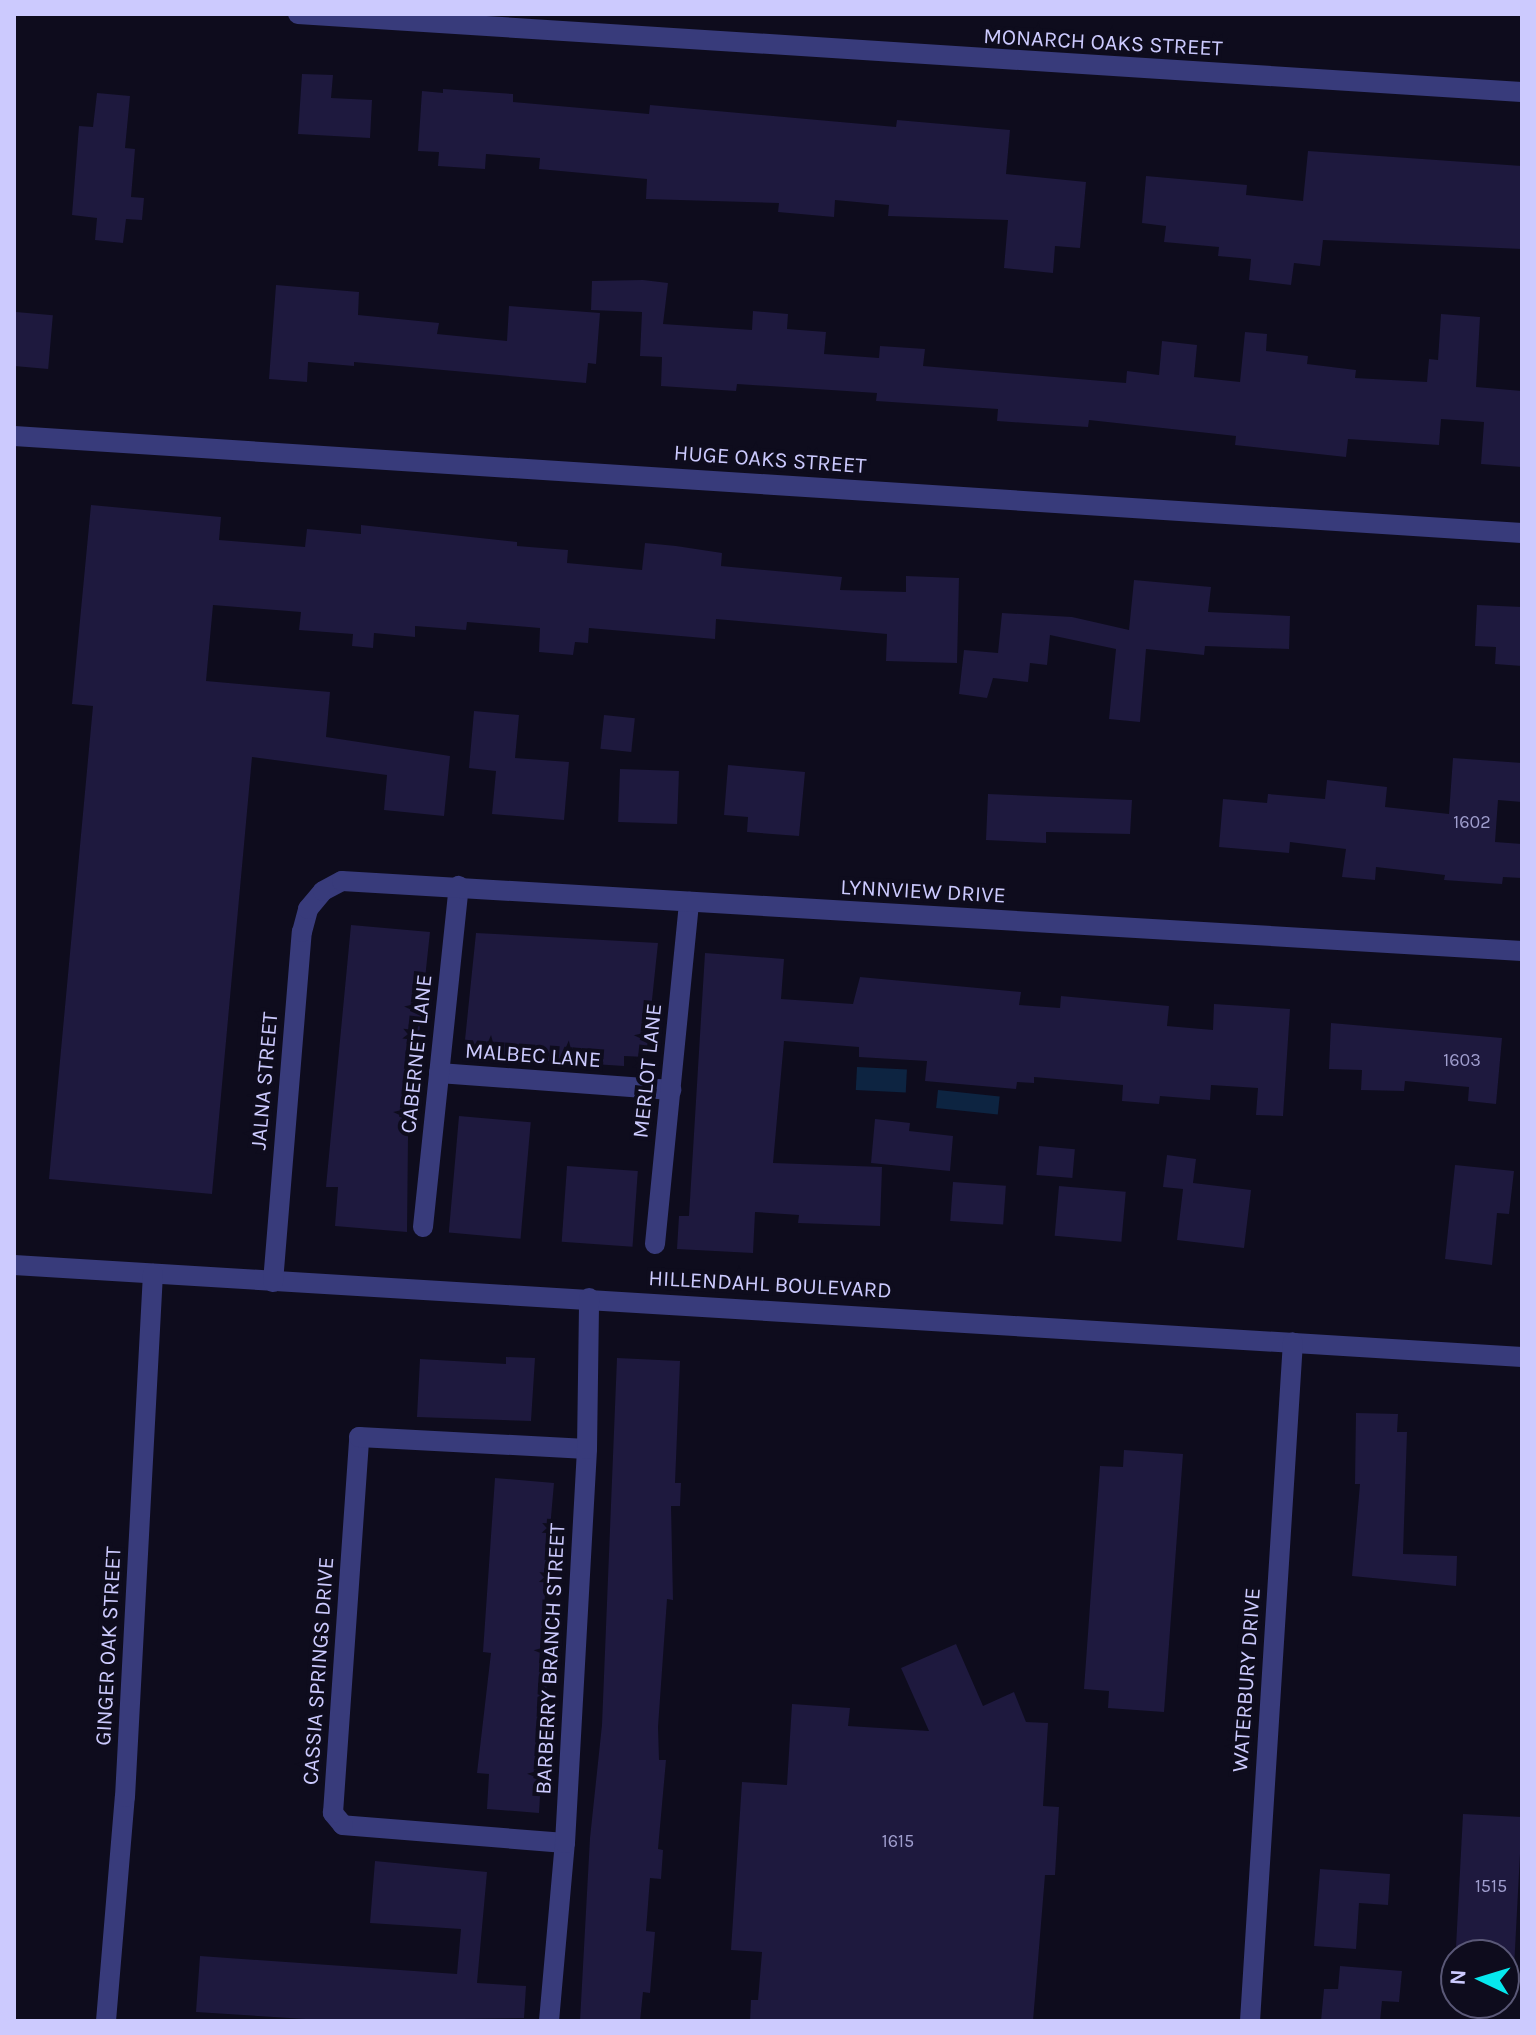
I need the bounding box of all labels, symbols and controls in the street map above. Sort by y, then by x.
street label: MONARCH OAKS STREET [983,24,1223,62]
street label: HUGE OAKS STREET [673,440,867,480]
house number: 1602 [1453,811,1491,833]
street label: LYNNVIEW DRIVE [840,874,1006,910]
street label: CABERNET LANE [396,973,438,1135]
street label: MERLOT LANE [628,1002,668,1140]
street label: JALNA STREET [246,1011,284,1151]
street label: MALBEC LANE [464,1038,602,1074]
house number: 1603 [1443,1049,1481,1071]
street label: HILLENDAHL BOULEVARD [648,1265,892,1305]
street label: BARBERRY BRANCH STREET [531,1523,571,1795]
street label: GINGER OAK STREET [91,1546,127,1746]
street label: CASSIA SPRINGS DRIVE [298,1556,340,1786]
street label: WATERBURY DRIVE [1227,1587,1267,1773]
house number: 1615 [882,1830,914,1852]
house number: 1515 [1475,1875,1507,1897]
north arrow [1440,1939,1520,2019]
text: N [1445,1969,1472,1986]

